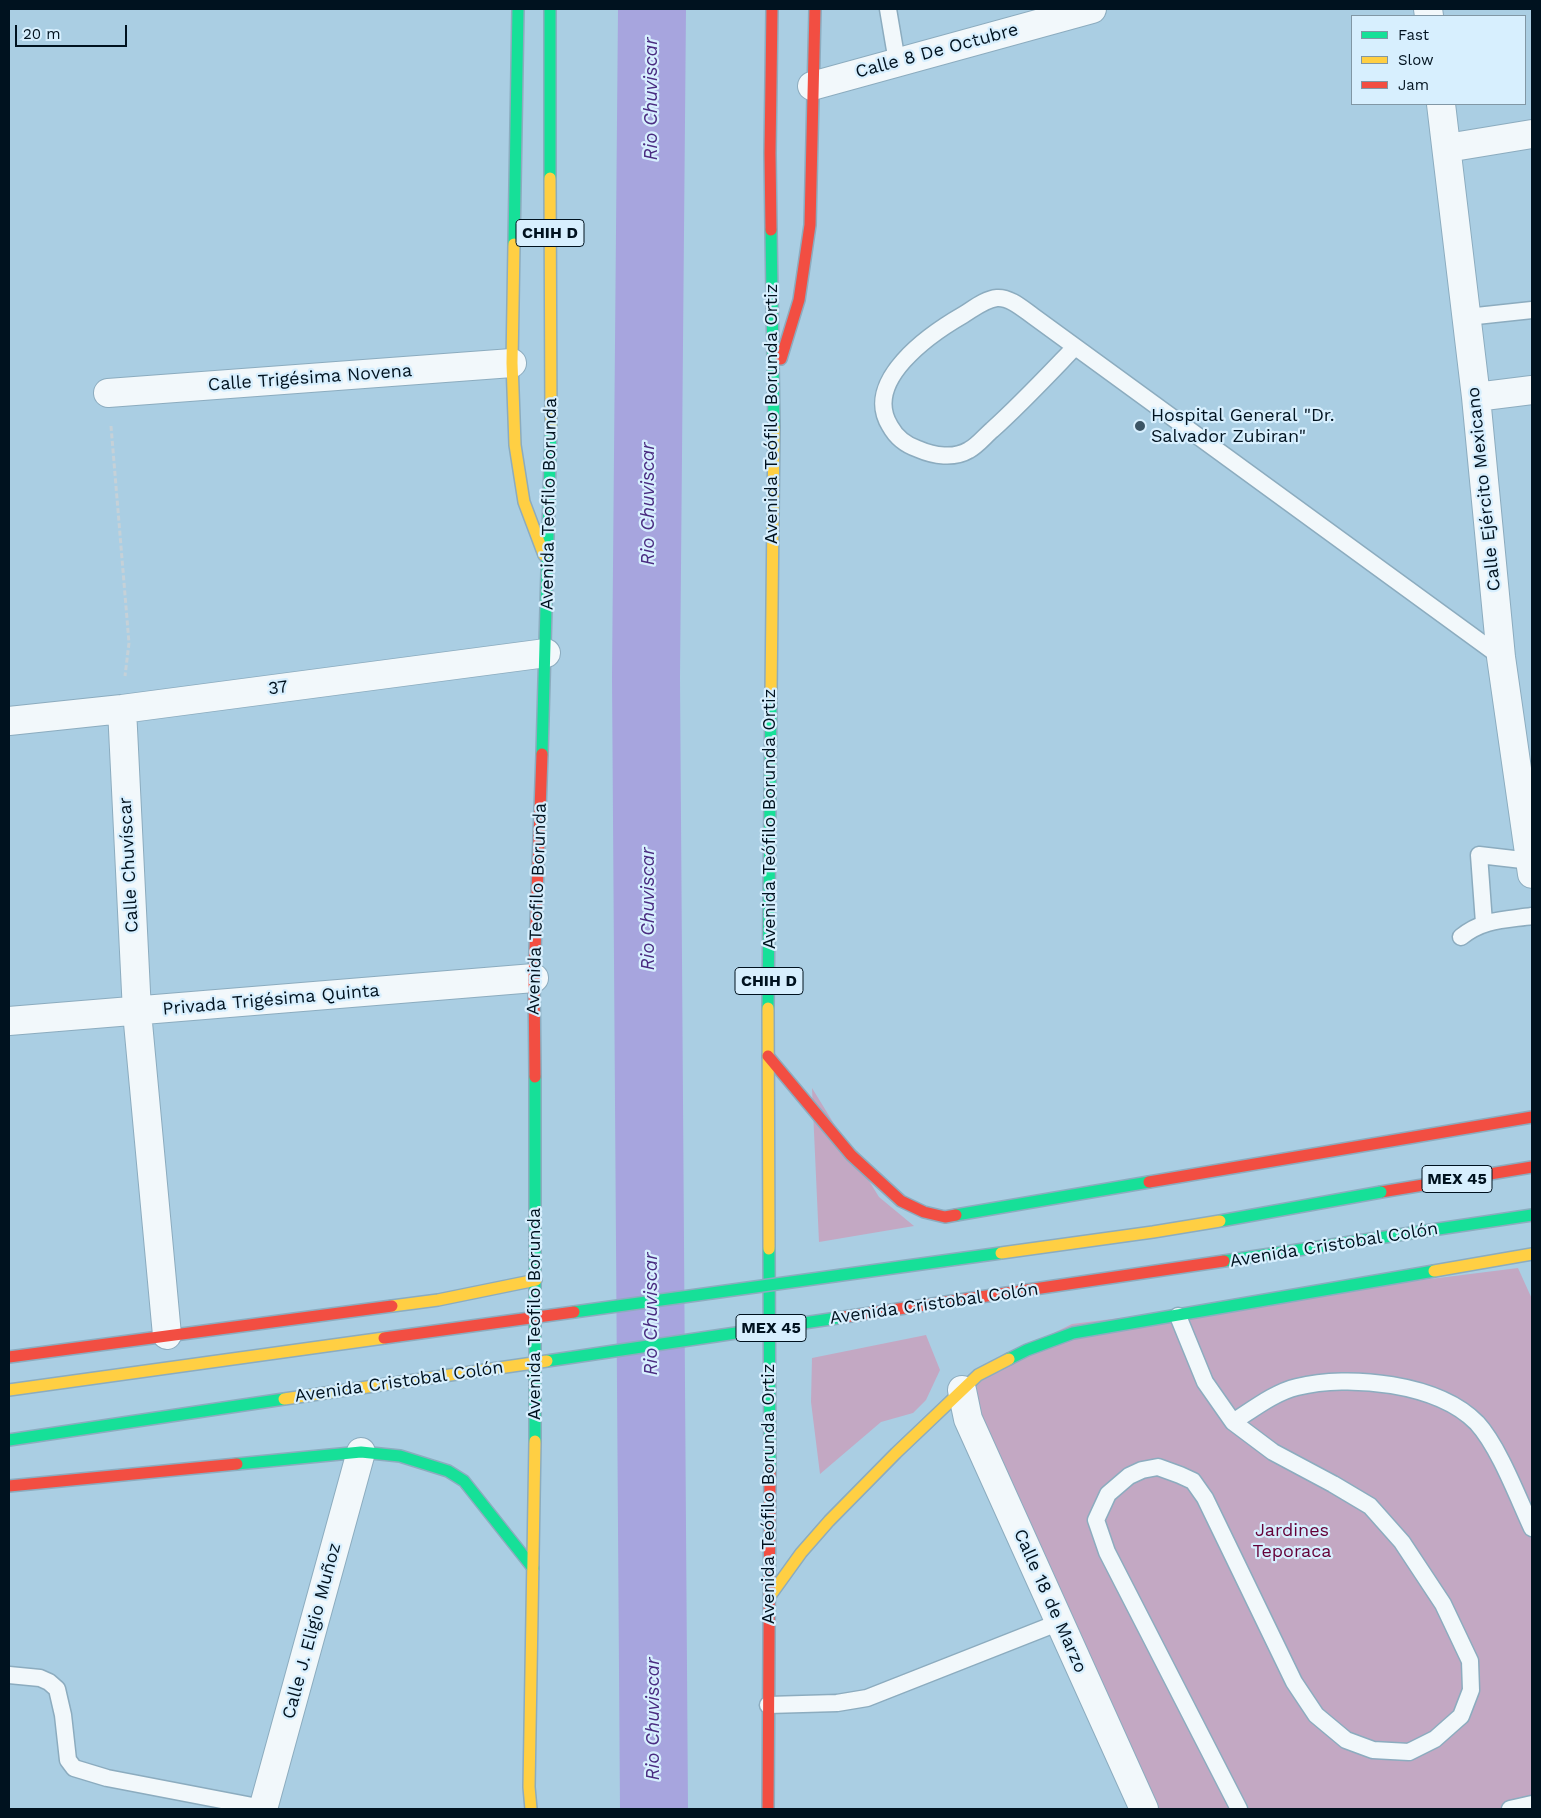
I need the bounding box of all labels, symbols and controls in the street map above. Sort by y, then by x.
scale bar [18,15,130,47]
legend [1351,15,1526,105]
street label: Calle 8 De Octubre [853,19,1021,83]
text: 20 m [23,25,61,43]
text: Fast [1398,26,1429,44]
water label: Rio Chuviscar [640,37,662,161]
text: Slow [1398,51,1434,69]
text: Jam [1398,76,1429,94]
road number: CHIH D [516,220,584,247]
street label: Avenida Teófilo Borunda Ortiz [761,284,783,544]
street label: Calle Trigésima Novena [207,360,413,396]
street label: Calle Ejército Mexicano [1463,386,1505,592]
street label: Avenida Teofilo Borunda [536,398,562,610]
place label: Hospital General "Dr. Salvador Zubiran" [1151,405,1335,448]
marker: Hospital General "Dr. Salvador Zubiran" [1133,419,1147,433]
water label: Rio Chuviscar [637,442,659,566]
street label: 37 [267,676,289,700]
street label: Avenida Teófilo Borunda Ortiz [759,689,781,949]
street label: Calle Chuvíscar [115,797,143,933]
street label: Avenida Teofilo Borunda [522,802,552,1016]
water label: Rio Chuviscar [637,847,659,971]
road number: CHIH D [735,968,803,994]
street label: Privada Trigésima Quinta [162,980,380,1020]
road number: MEX 45 [1422,1166,1492,1192]
street label: Avenida Teofilo Borunda [524,1208,546,1420]
street label: Avenida Cristobal Colón [1228,1218,1440,1272]
water label: Rio Chuviscar [640,1252,662,1376]
street label: Avenida Cristobal Colón [828,1279,1040,1329]
road number: MEX 45 [736,1315,806,1342]
street label: Avenida Cristobal Colón [293,1357,505,1407]
street label: Avenida Teófilo Borunda Ortiz [758,1364,780,1624]
park label: Jardines Teporaca [1253,1520,1331,1562]
street label: Calle 18 de Marzo [1009,1526,1091,1676]
street label: Calle J. Eligio Muñoz [278,1540,346,1722]
water label: Rio Chuviscar [642,1657,664,1781]

